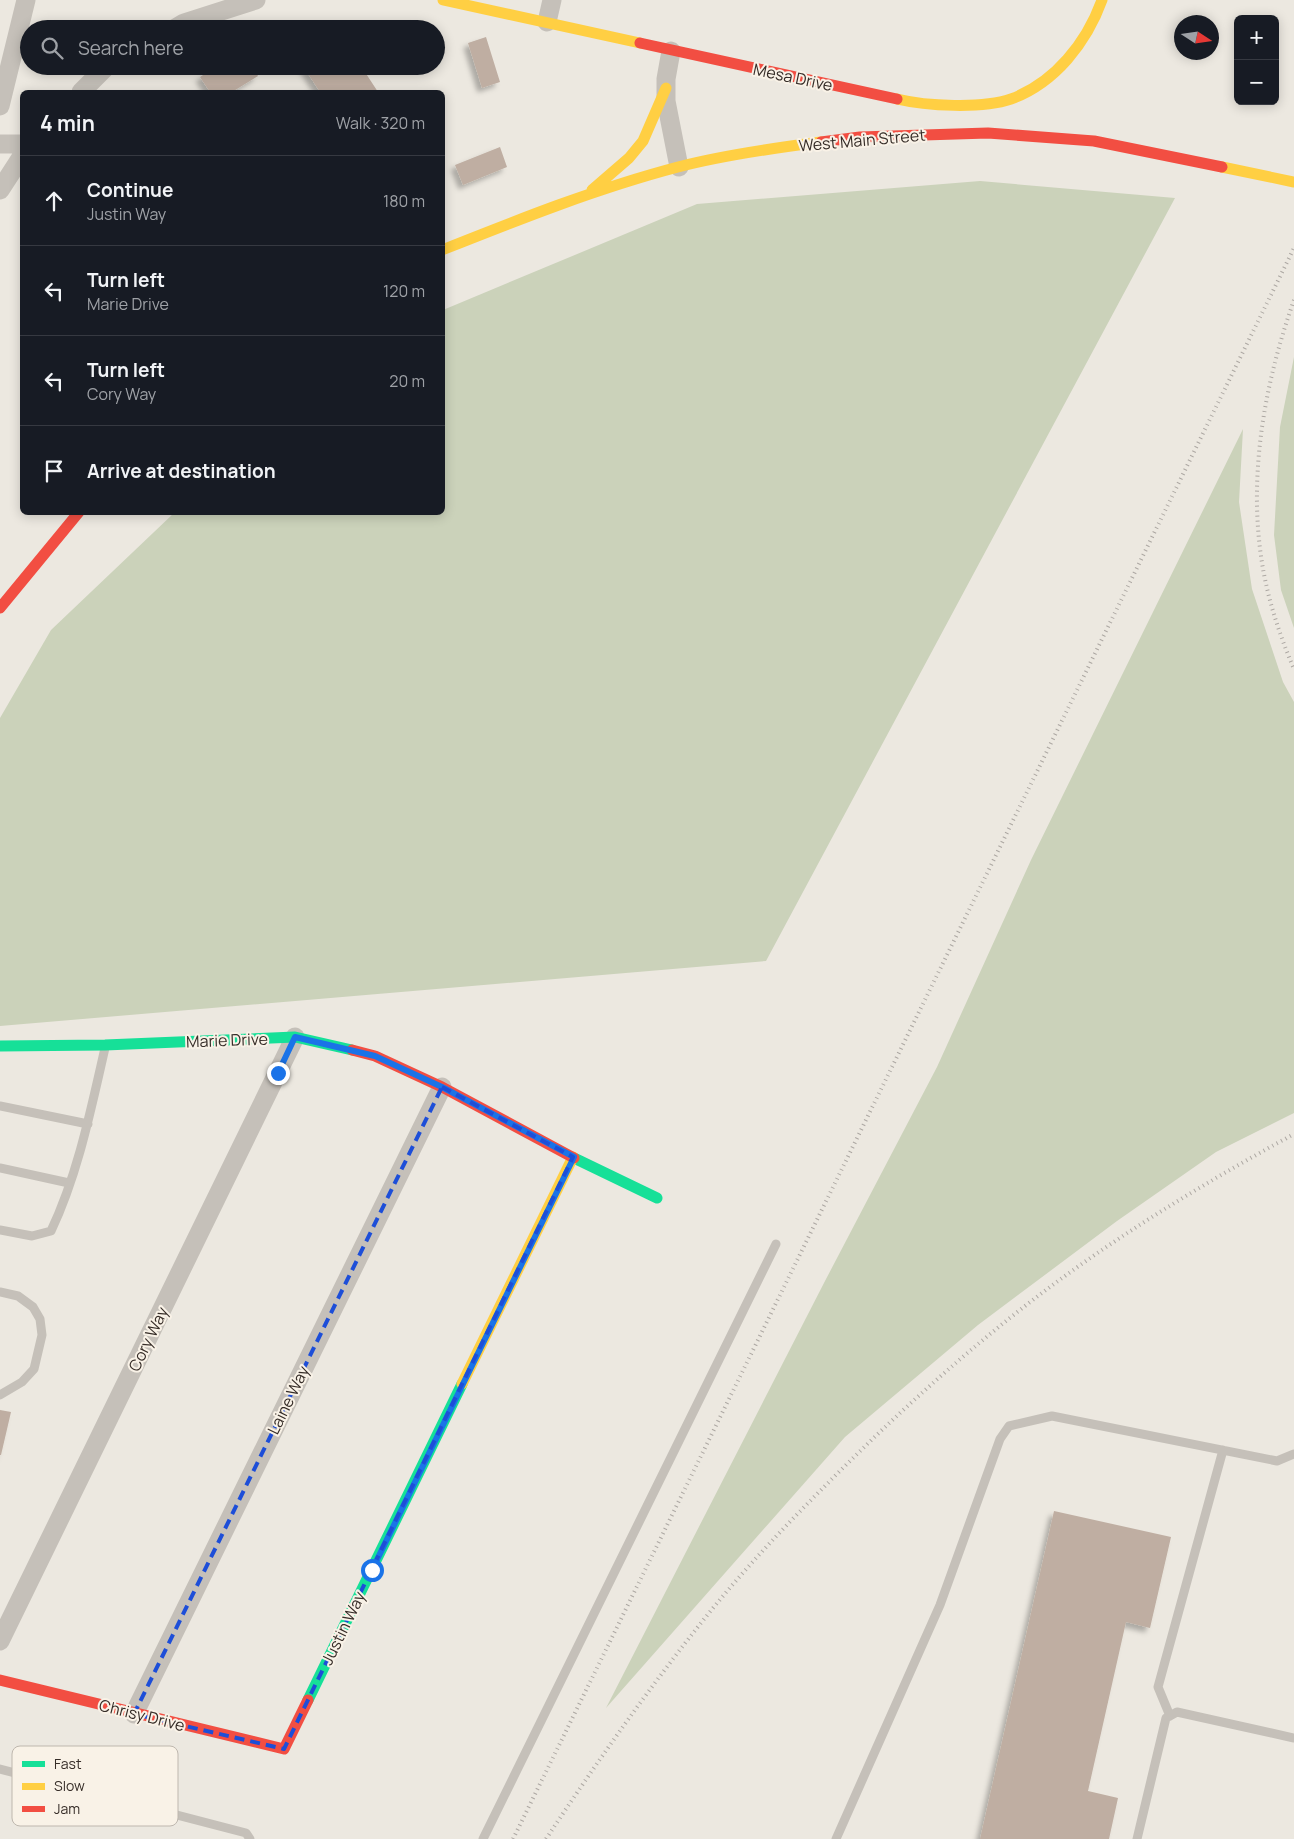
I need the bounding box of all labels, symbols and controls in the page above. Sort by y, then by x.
north arrow [1174,15,1219,60]
map controls [1234,15,1279,105]
button: + [1234,15,1279,60]
search box [20,20,445,75]
icon: search [38,34,66,62]
text: Search here [78,35,184,61]
street label: Mesa Drive [751,58,835,96]
button: − [1234,60,1279,105]
text: 4 min [40,109,95,137]
text: Walk · 320 m [336,112,425,134]
street label: West Main Street [798,124,926,156]
text: Continue [87,177,173,203]
icon: ahead [40,187,68,215]
text: 180 m [383,190,425,212]
text: Justin Way [87,203,166,225]
text: Turn left [87,267,165,293]
icon: left [40,277,68,305]
text: 120 m [383,280,425,302]
text: Marie Drive [87,293,169,315]
text: Turn left [87,357,165,383]
icon: left [40,367,68,395]
text: 20 m [389,370,425,392]
text: Cory Way [87,383,156,405]
icon: arrive [40,457,68,485]
text: Arrive at destination [87,458,276,484]
street label: Marie Drive [186,1028,268,1052]
route end [267,1062,290,1085]
street label: Cory Way [123,1303,173,1375]
street label: Laine Way [262,1361,314,1438]
route start [361,1559,384,1582]
street label: Justin Way [316,1587,371,1668]
street label: Chrisy Drive [97,1694,187,1736]
legend [12,1746,178,1826]
text: Fast [54,1754,82,1773]
text: Slow [54,1776,85,1795]
text: Jam [54,1799,80,1818]

